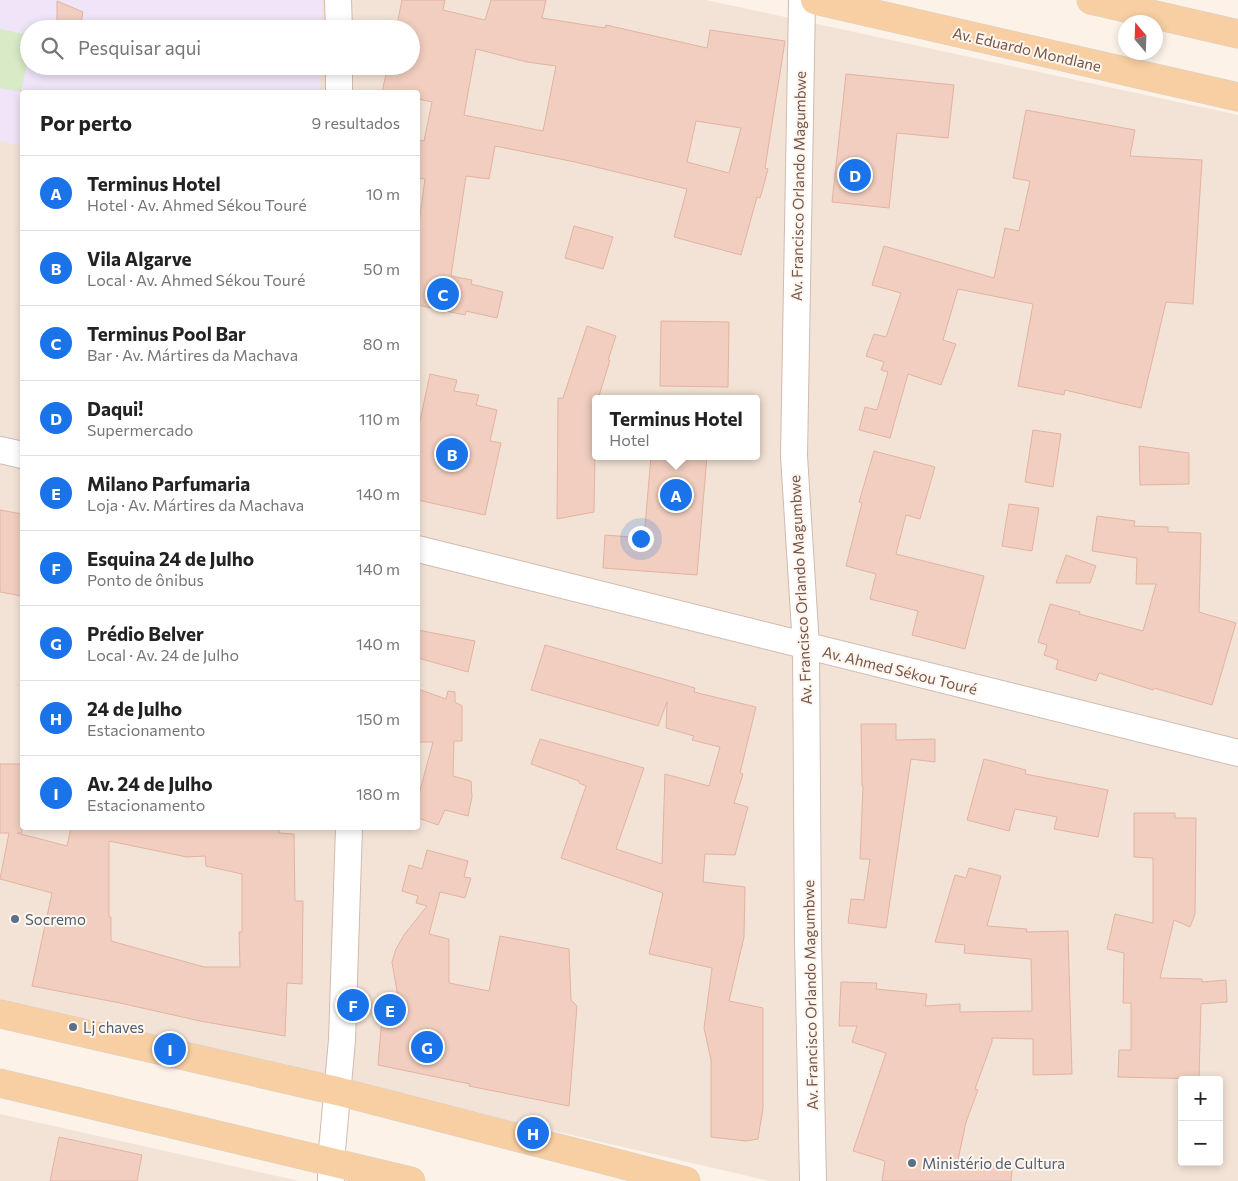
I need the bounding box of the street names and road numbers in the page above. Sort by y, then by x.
street label: Av. Eduardo Mondlane [951,23,1103,75]
street label: Av. Francisco Orlando Magumbwe [787,71,809,301]
street label: Av. Francisco Orlando Magumbwe [785,475,815,705]
street label: Av. Ahmed Sékou Touré [821,642,979,698]
street label: Av. Francisco Orlando Magumbwe [799,880,821,1110]

